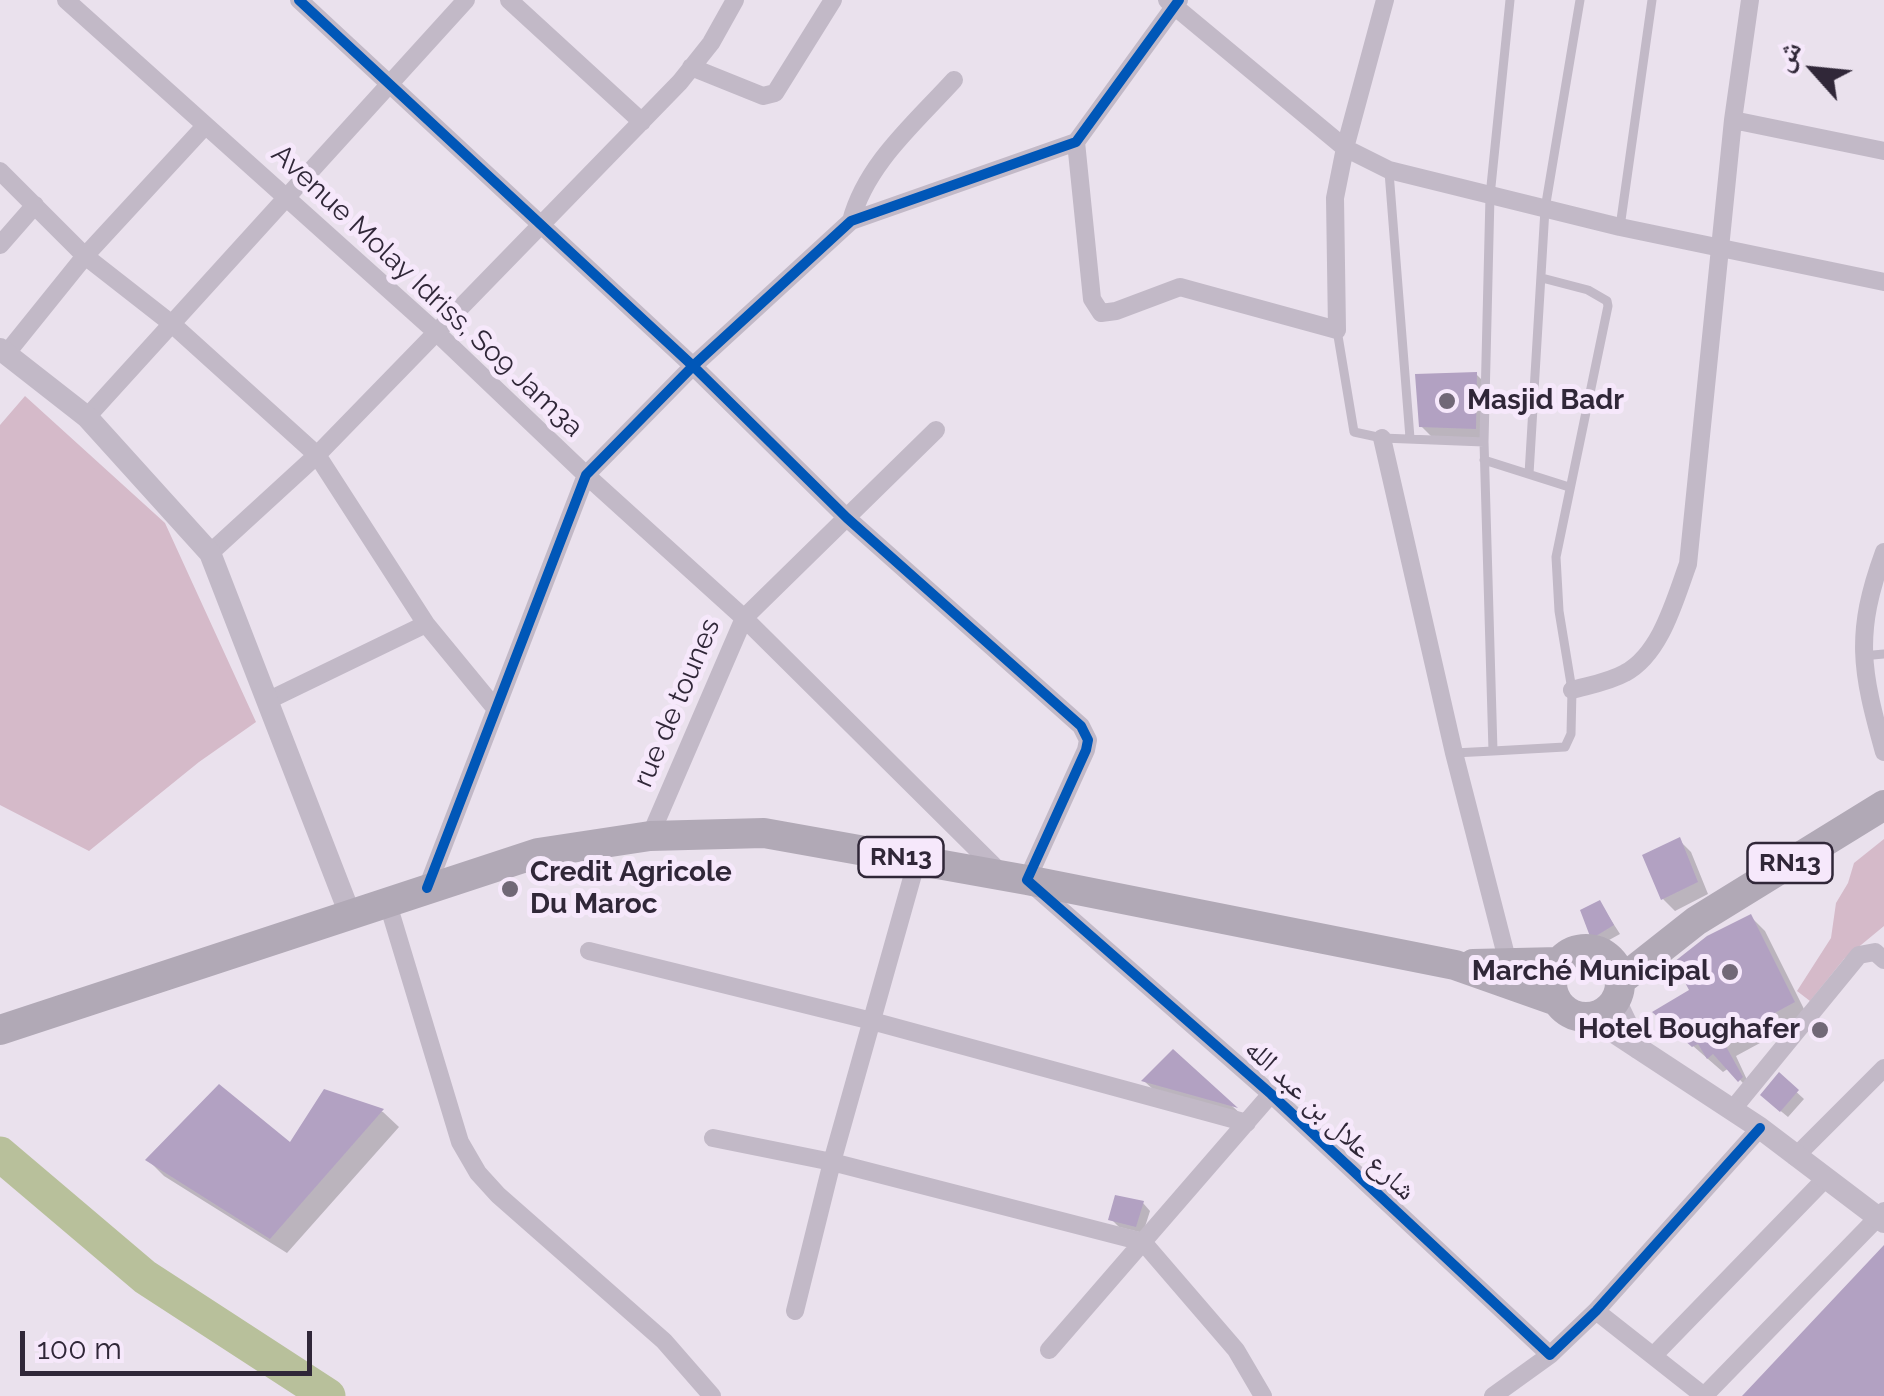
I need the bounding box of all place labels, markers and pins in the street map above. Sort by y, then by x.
place label: Masjid Badr [1467,384,1624,418]
marker: Masjid Badr [1436,390,1458,412]
place label: Credit Agricole Du Maroc [530,856,732,922]
marker: Credit Agricole Du Maroc [499,878,521,900]
place label: Marché Municipal [1472,955,1710,989]
marker: Marché Municipal [1719,961,1741,983]
place label: Hotel Boughafer [1578,1013,1800,1047]
marker: Hotel Boughafer [1809,1019,1831,1041]

